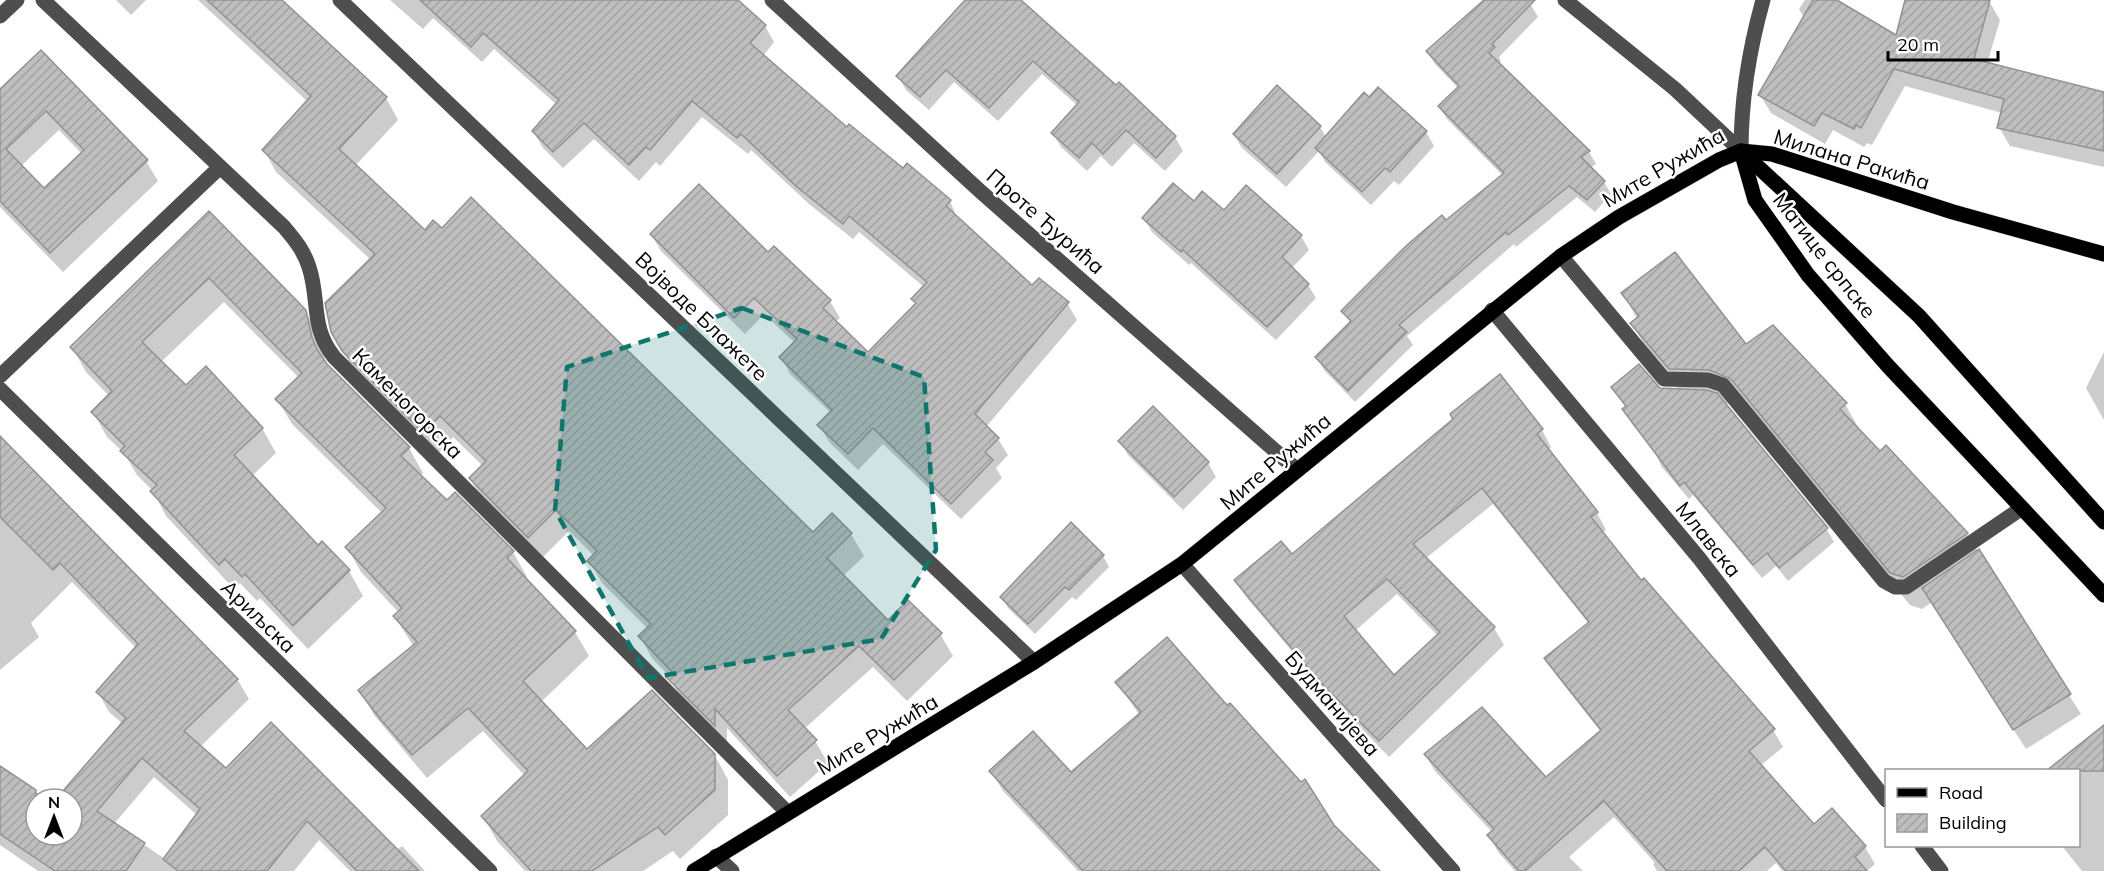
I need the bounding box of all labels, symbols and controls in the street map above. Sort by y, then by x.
scale bar [1888,24,1998,62]
text: 20 m [1897,33,1939,56]
street label: Мите Ружића [1597,122,1729,212]
street label: Милана Ракића [1771,123,1933,195]
street label: Проте Ђурића [982,163,1110,279]
street label: Матице српске [1768,187,1882,323]
street label: Војводе Блажете [630,246,774,386]
street label: Каменогорска [347,342,469,464]
street label: Мите Ружића [1214,407,1336,515]
street label: Млавска [1671,496,1747,582]
street label: Ариљска [216,574,302,658]
street label: Будманијева [1280,645,1386,761]
street label: Мите Ружића [812,688,942,780]
legend [1885,769,2080,847]
text: Road [1939,781,1983,804]
north arrow [24,787,84,847]
text: N [48,792,60,812]
text: Building [1939,811,2007,834]

